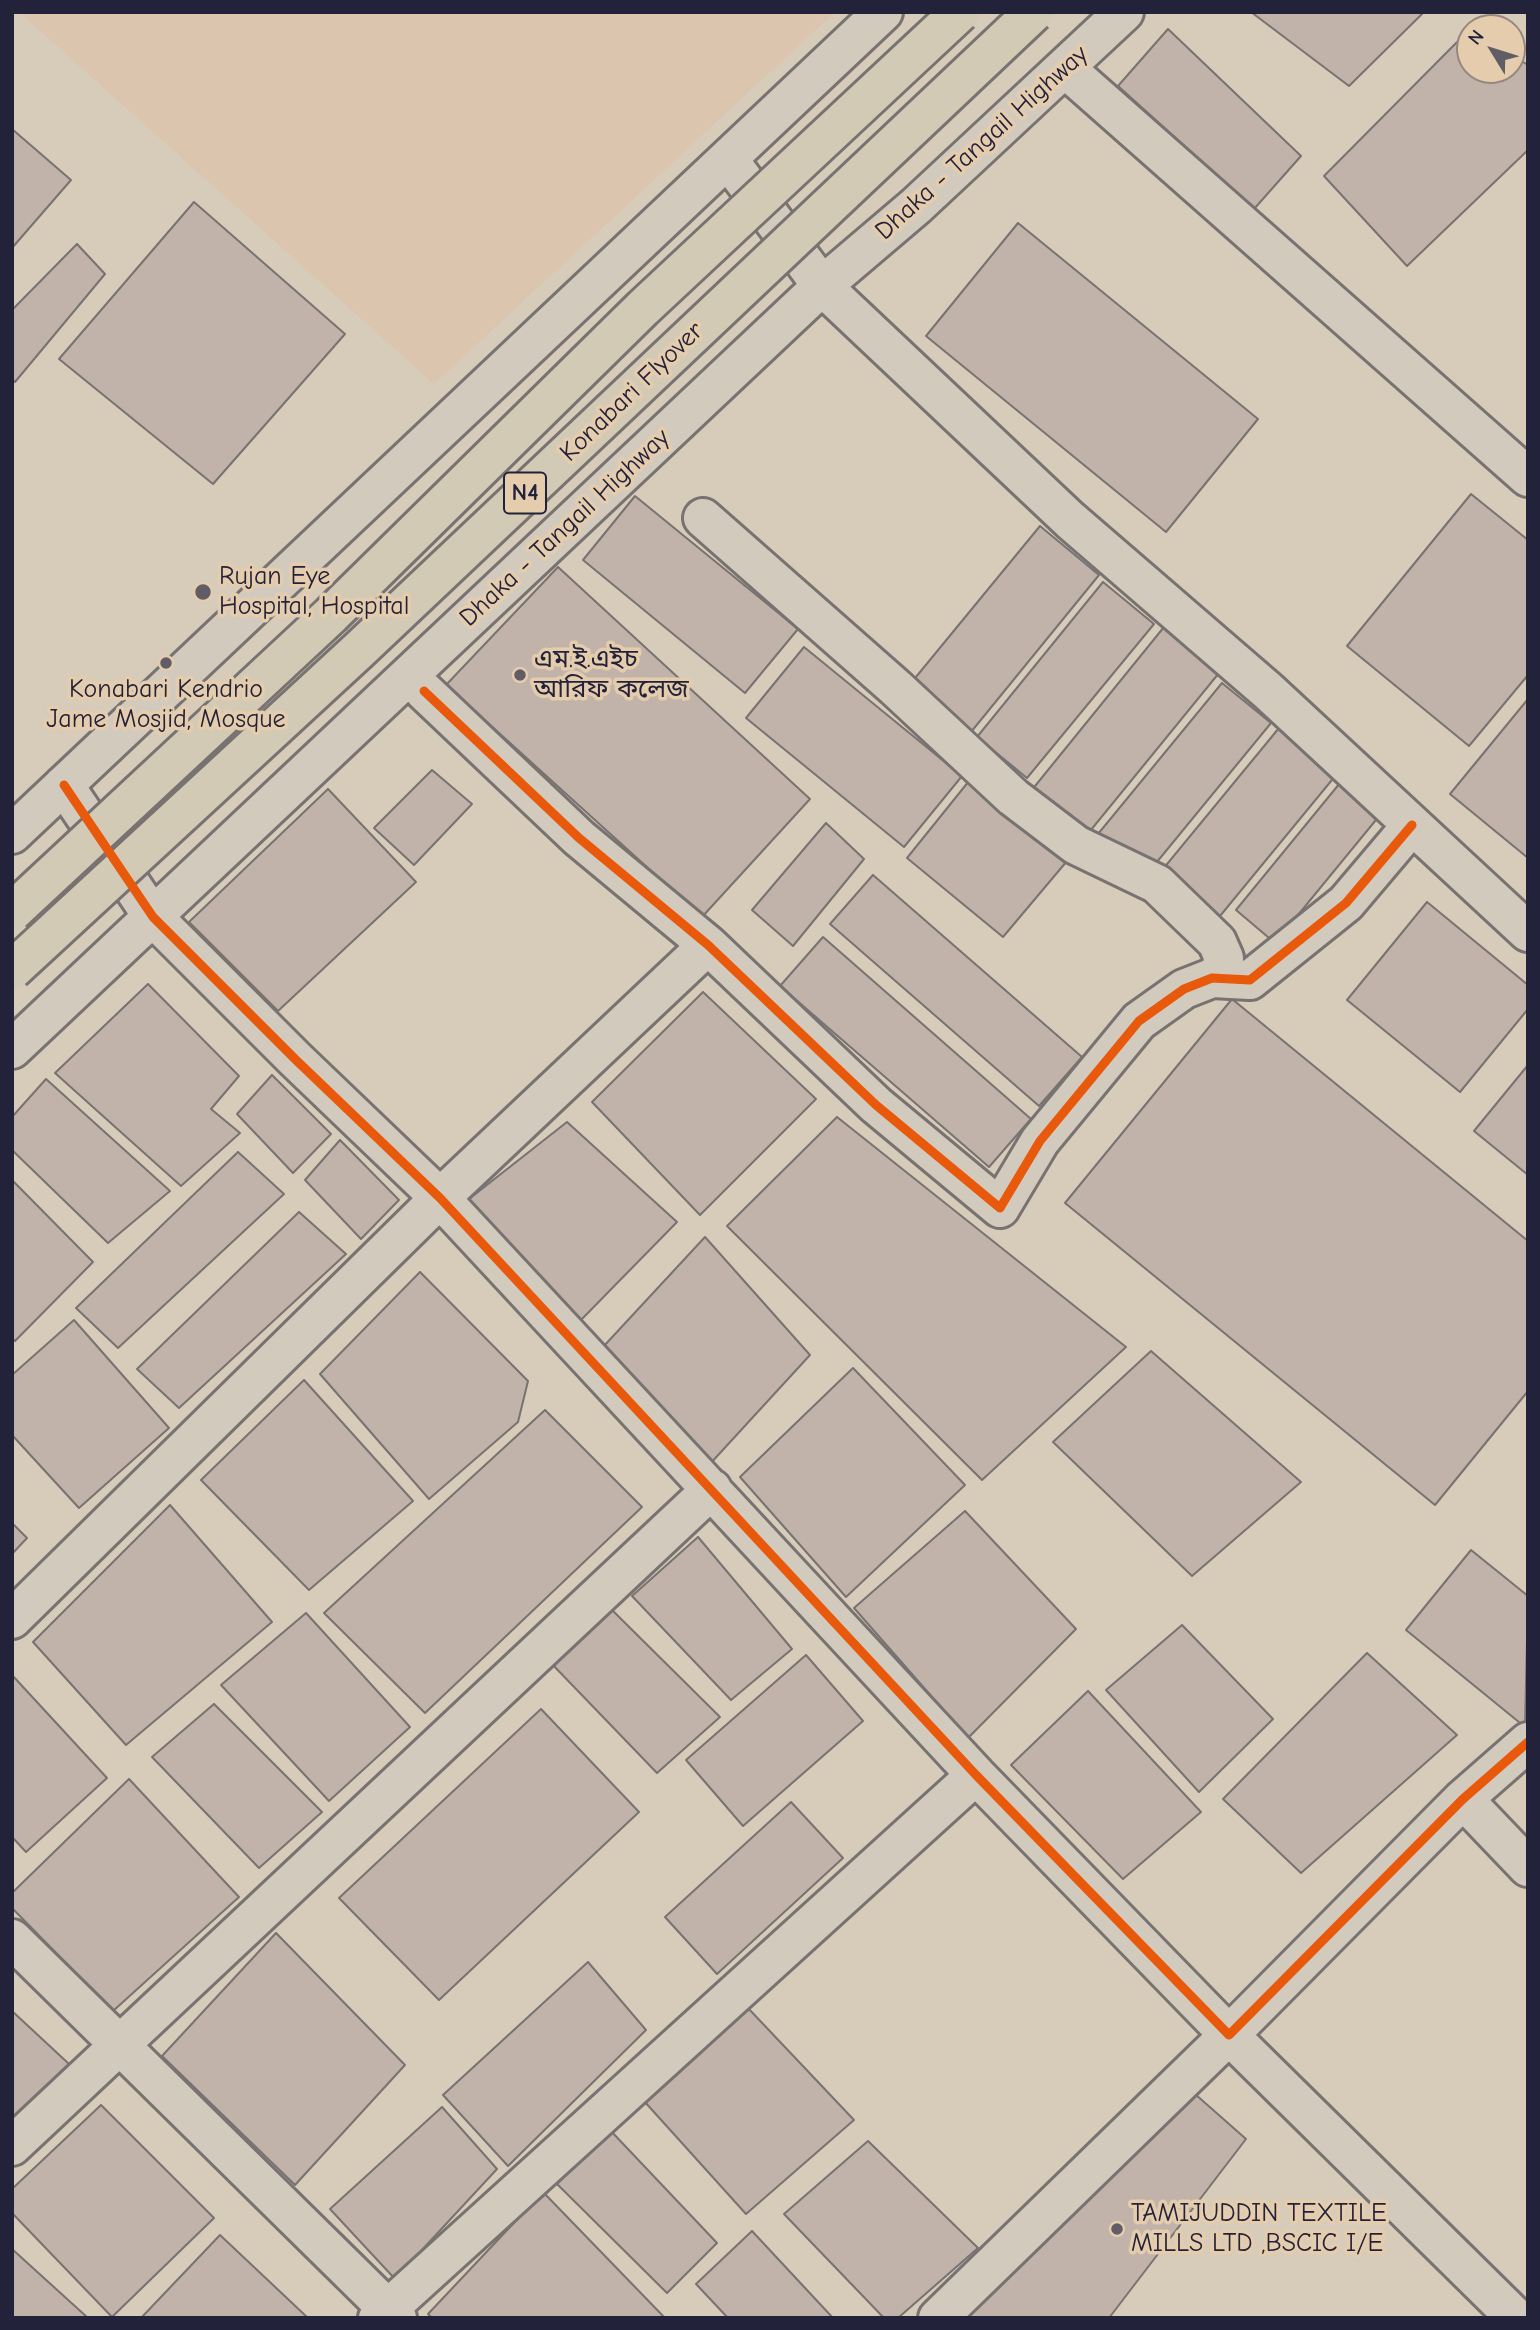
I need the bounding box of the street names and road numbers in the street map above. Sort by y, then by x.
street label: Dhaka - Tangail Highway [869,39,1095,247]
street label: Konabari Flyover [554,316,710,468]
street label: Dhaka - Tangail Highway [453,422,677,634]
road number: N4 [504,472,546,514]

